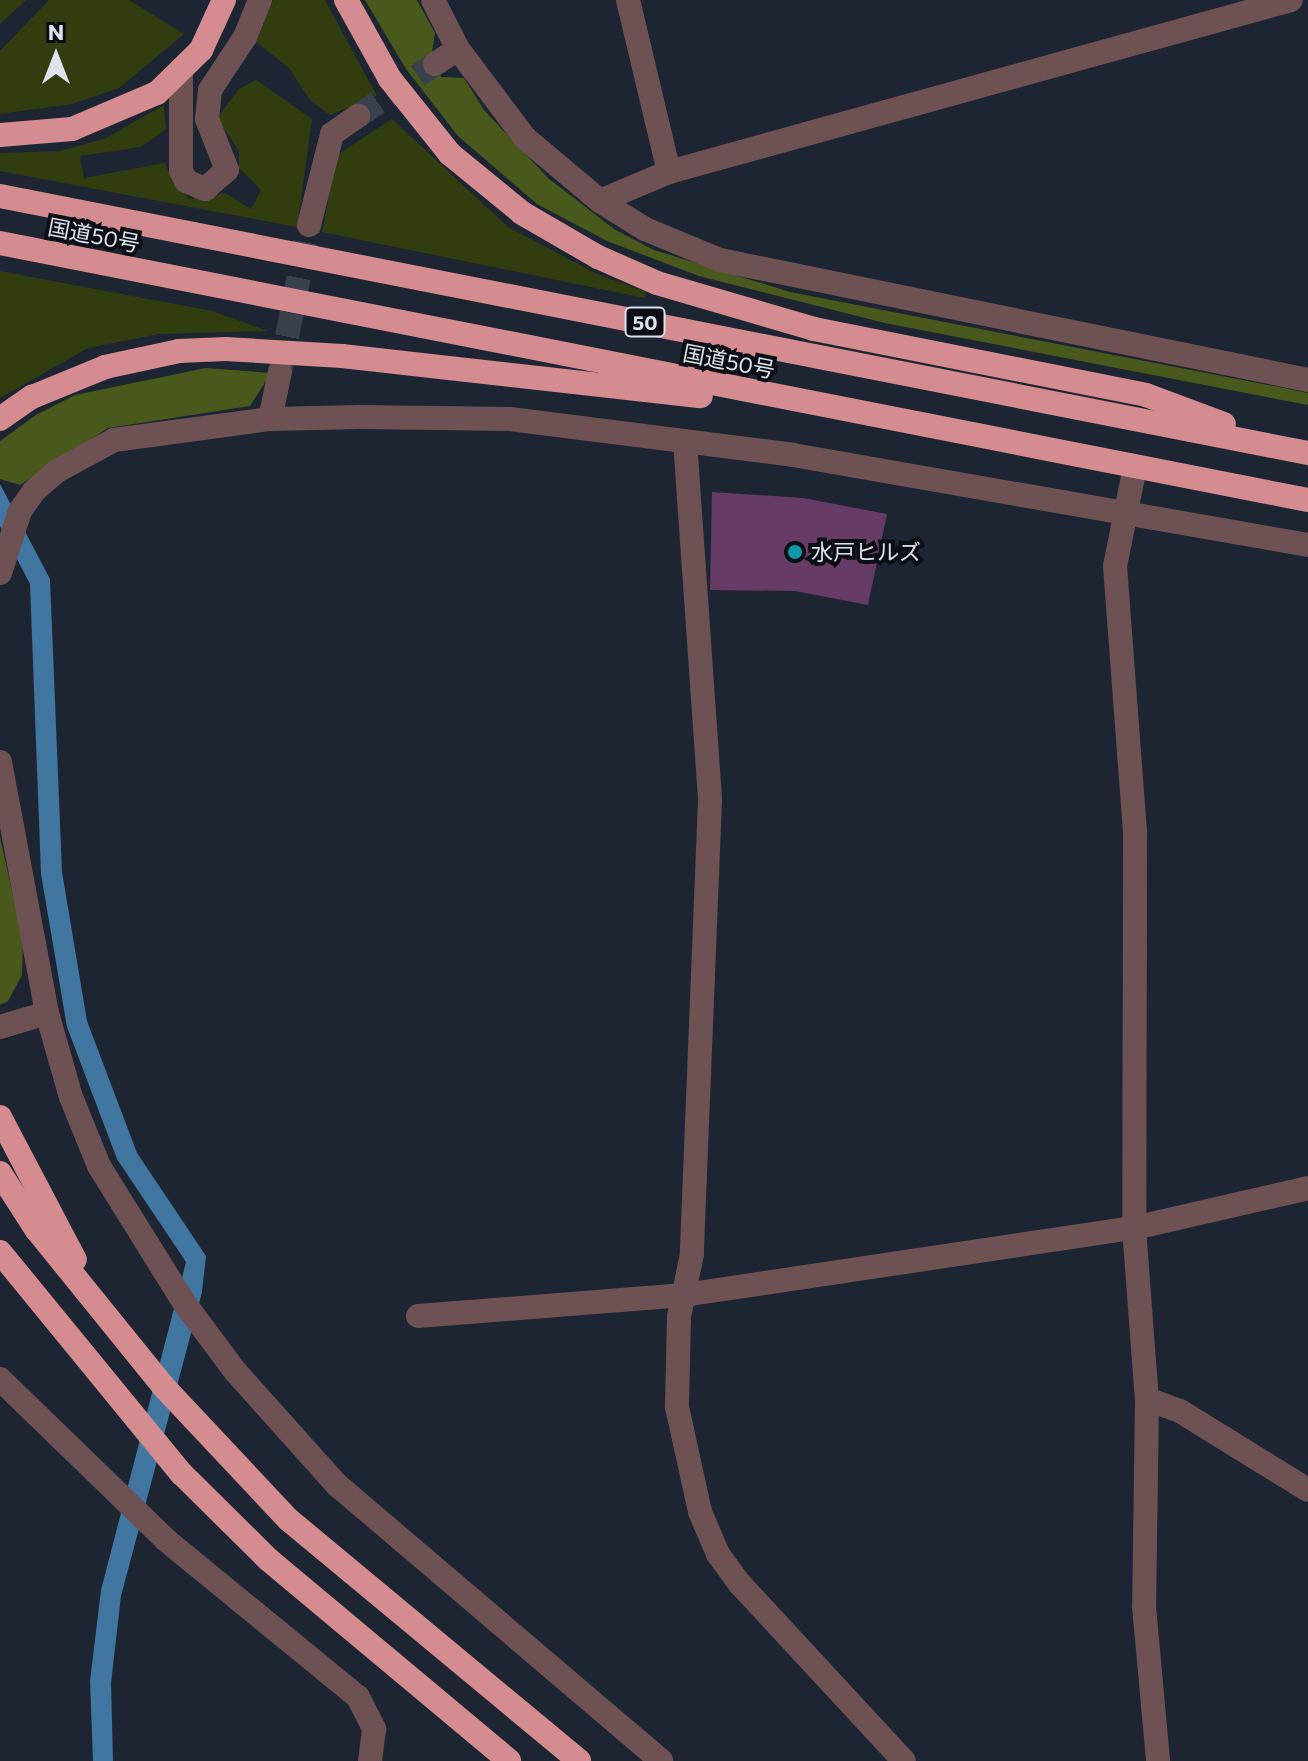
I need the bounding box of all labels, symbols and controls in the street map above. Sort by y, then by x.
north arrow [16,16,96,96]
text: N [48,18,64,45]
street label: 国道50号 [46,213,142,257]
road number: 50 [623,306,667,338]
street label: 国道50号 [681,339,777,383]
place label: 水戸ヒルズ [811,539,921,565]
marker: 水戸ヒルズ [786,543,804,561]

